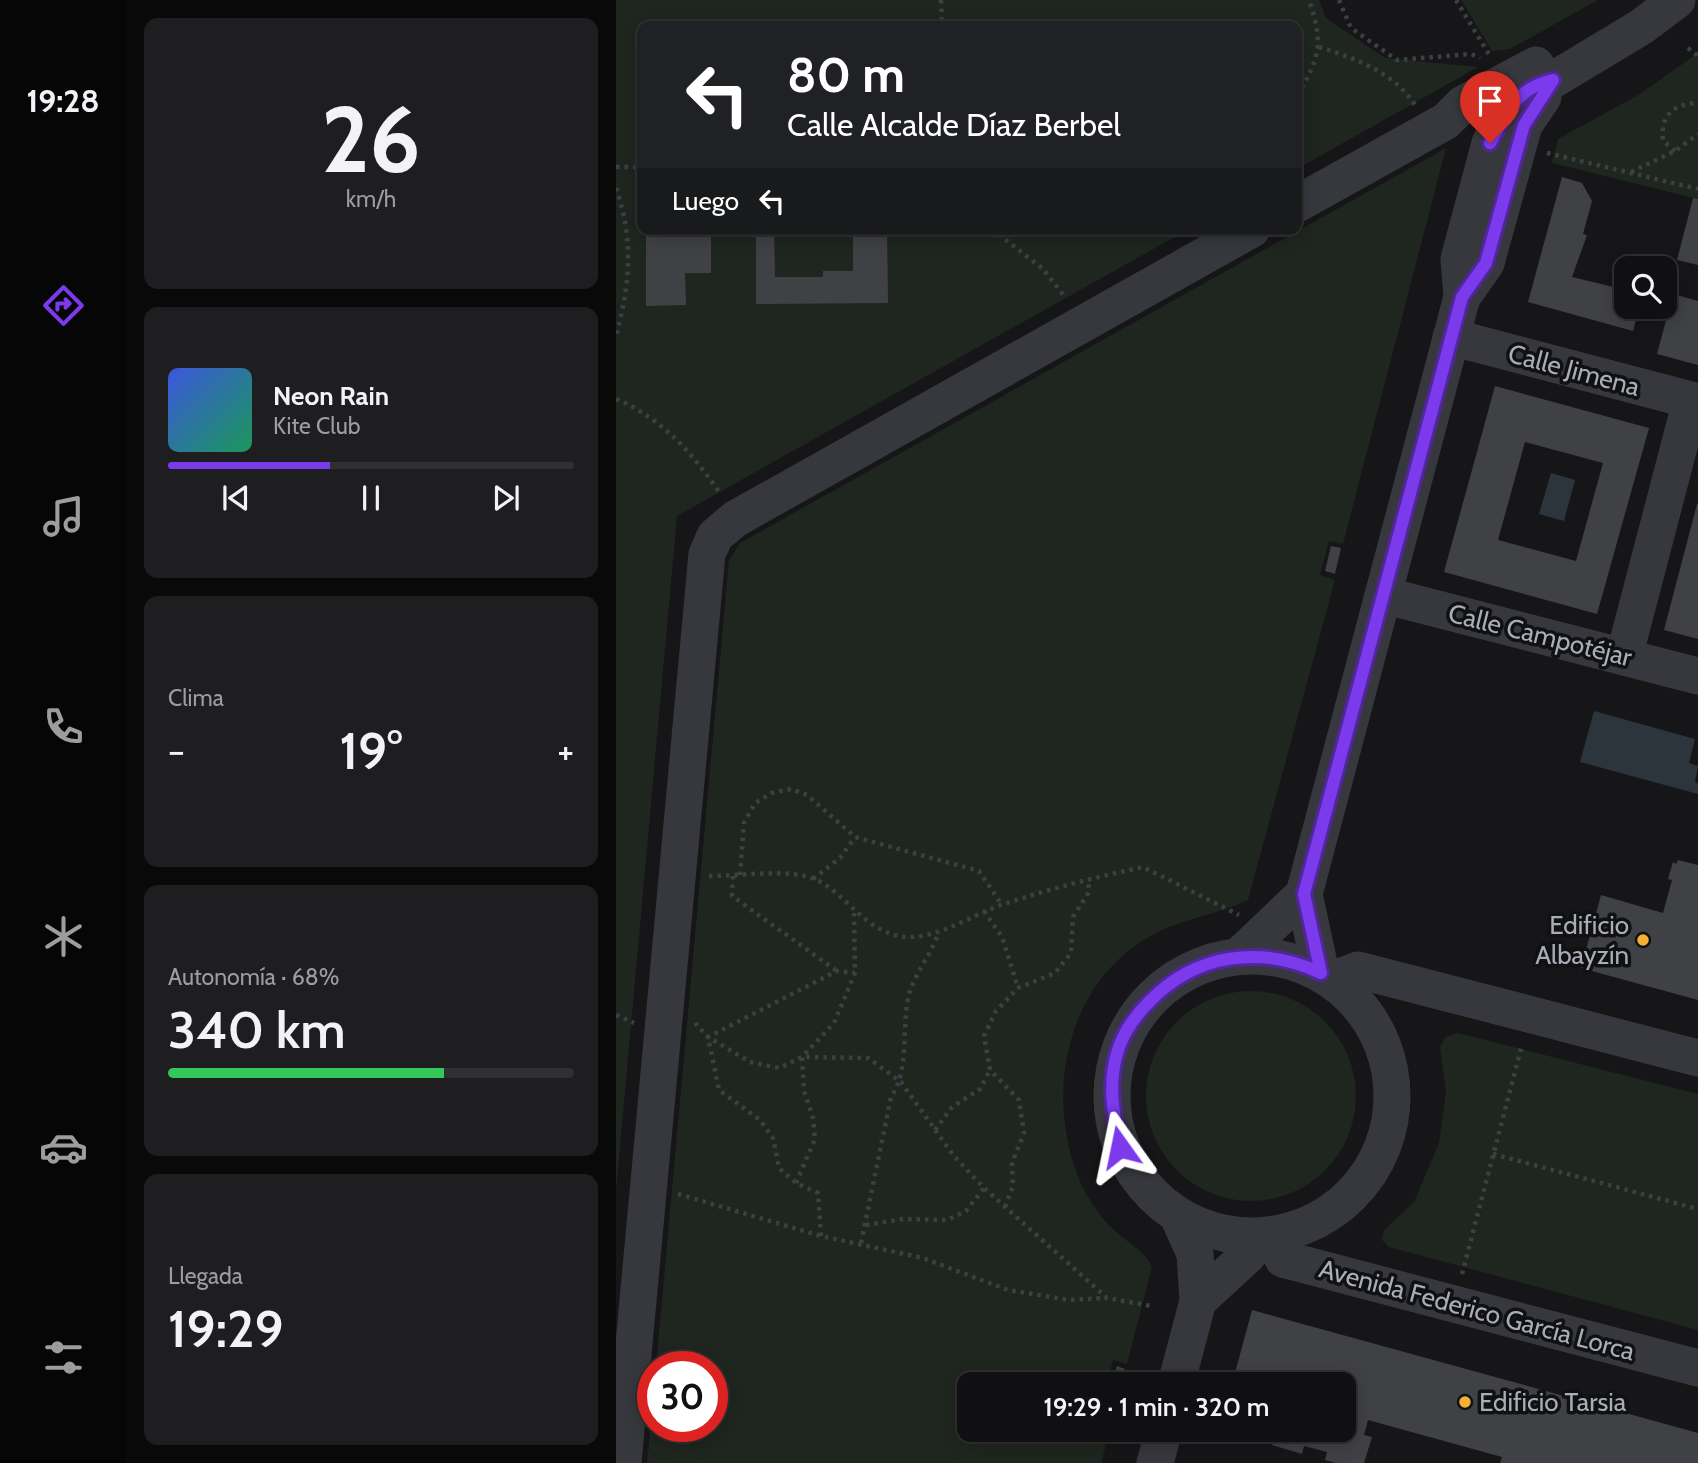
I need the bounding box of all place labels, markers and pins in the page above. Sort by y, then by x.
pin [1460,71,1520,143]
place label: Edificio Albayzín [1535,909,1629,971]
marker: Edificio Albayzín [1635,932,1651,948]
place label: Edificio Tarsia [1479,1386,1627,1418]
marker: Edificio Tarsia [1457,1394,1473,1410]

